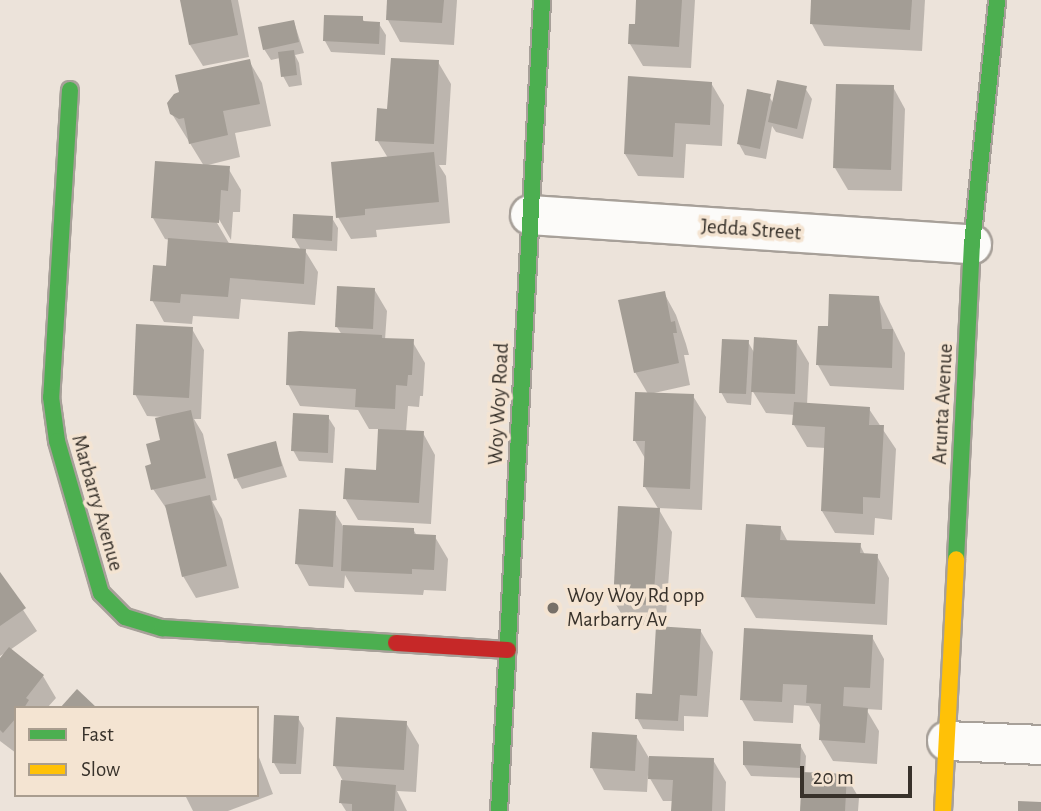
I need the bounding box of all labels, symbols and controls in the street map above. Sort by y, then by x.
street label: Jedda Street [700,214,802,246]
street label: Woy Woy Road [483,342,515,466]
street label: Arunta Avenue [927,343,959,465]
street label: Marbarry Avenue [66,432,128,574]
place label: Woy Woy Rd opp Marbarry Av [567,583,704,633]
marker: Woy Woy Rd opp Marbarry Av [545,600,561,616]
legend [14,706,259,797]
text: Fast [81,724,114,745]
scale bar [803,752,915,796]
text: Slow [81,759,120,780]
text: 20 m [813,767,854,788]

